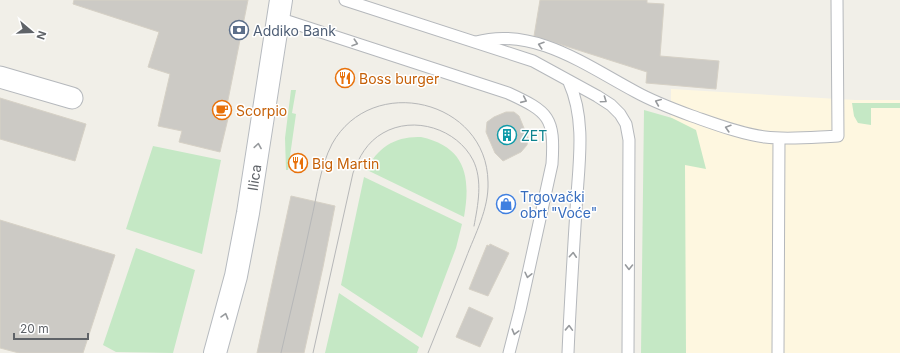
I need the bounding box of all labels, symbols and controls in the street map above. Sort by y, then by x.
north arrow [12,12,52,52]
bank icon: Addiko Bank [228,19,250,41]
place label: Addiko Bank [253,22,336,39]
text: N [33,29,49,42]
one-way arrow [351,38,358,46]
one-way arrow [538,41,545,50]
restaurant icon: Boss burger [334,67,356,89]
place label: Boss burger [359,70,439,87]
one-way arrow [519,95,527,103]
one-way arrow [599,95,606,102]
cafe icon: Scorpio [211,99,233,121]
one-way arrow [654,99,662,107]
place label: Scorpio [236,102,287,119]
building icon: ZET [496,124,518,146]
one-way arrow [725,124,732,133]
place label: ZET [521,127,547,144]
one-way arrow [254,143,262,149]
restaurant icon: Big Martin [287,152,309,174]
place label: Big Martin [312,155,379,172]
street label: Ilica [243,163,264,192]
place label: Trgovački obrt "Voće" [520,188,597,221]
shop icon: Trgovački obrt "Voće" [495,193,517,215]
one-way arrow [568,252,577,258]
one-way arrow [625,264,633,270]
one-way arrow [525,272,533,278]
one-way arrow [220,312,229,319]
scale bar [14,315,88,341]
text: 20 m [20,321,49,336]
one-way arrow [565,325,573,331]
one-way arrow [511,328,519,335]

